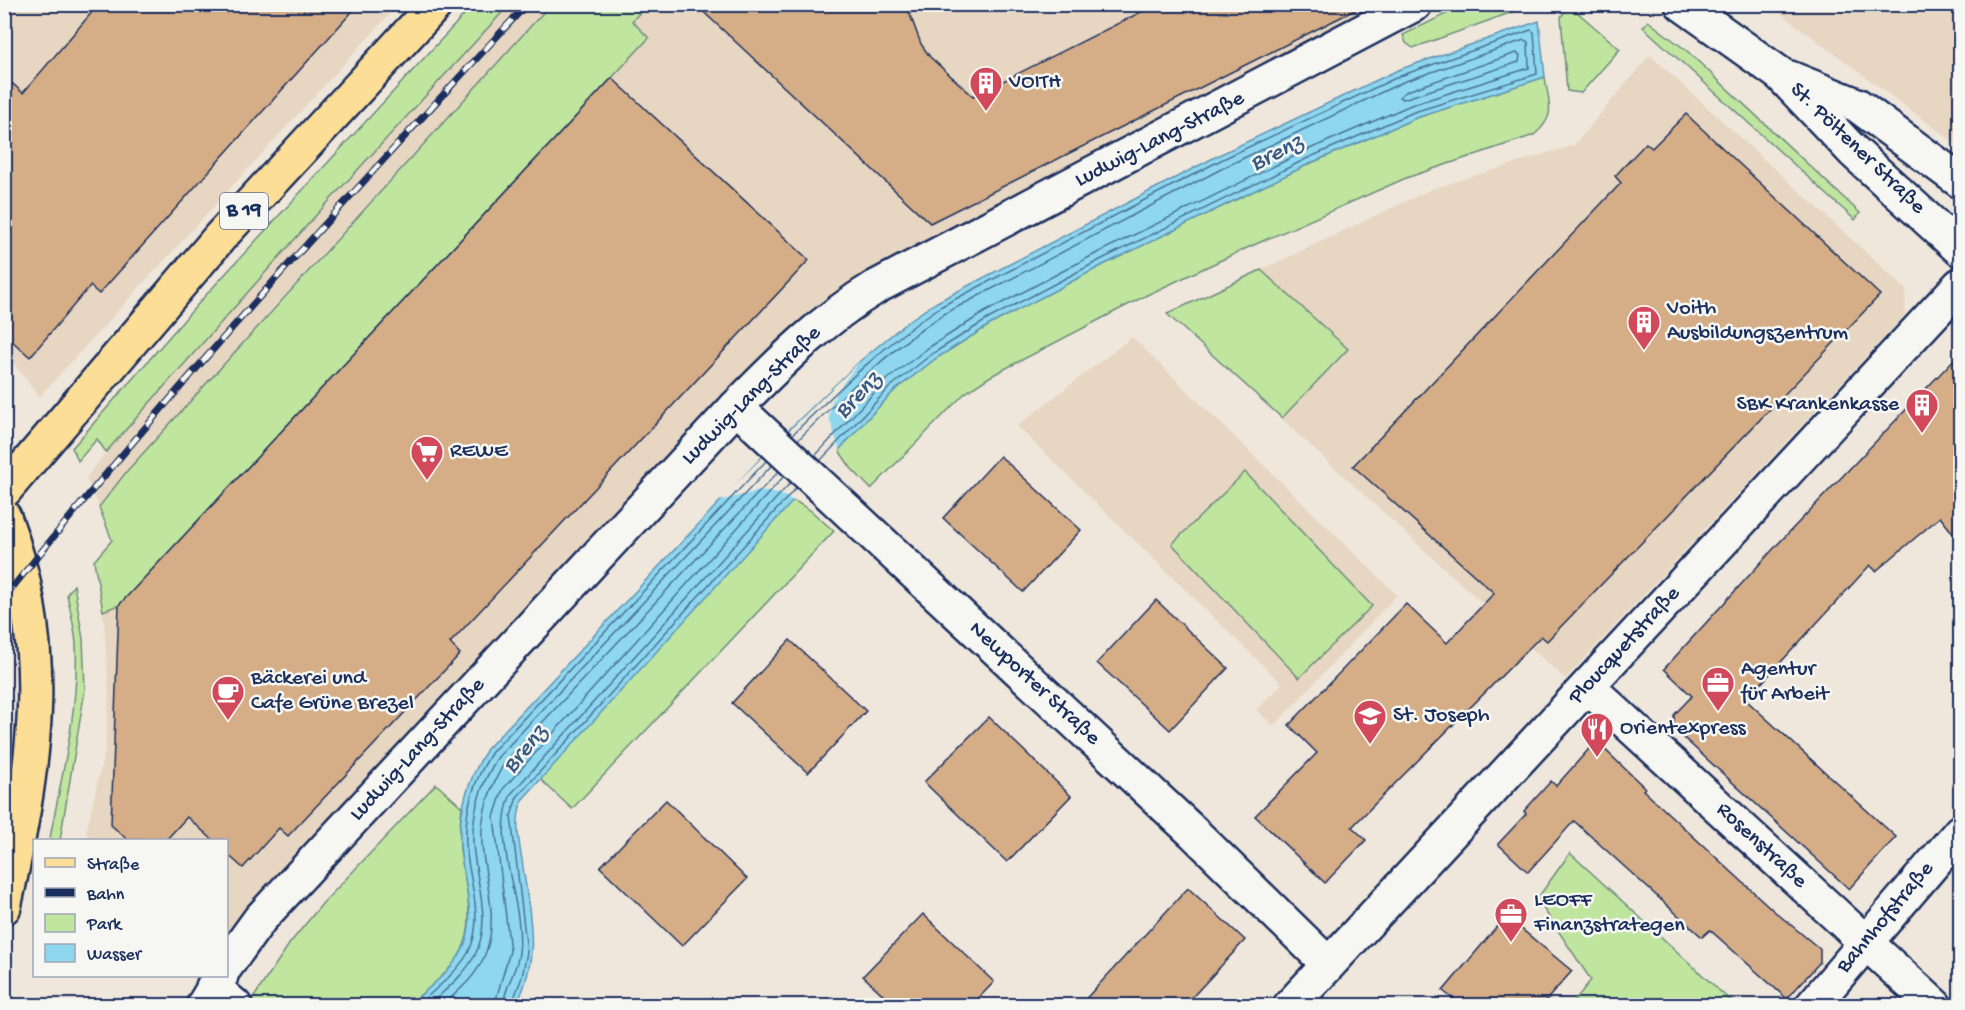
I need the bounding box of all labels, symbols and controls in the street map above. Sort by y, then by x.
building icon: VOITH [968,65,1004,112]
place label: VOITH [1008,70,1061,96]
street label: St. Pöltener Straße [1784,78,1931,221]
street label: Ludwig-Lang-Straße [1071,86,1250,194]
water label: Brenz [1246,128,1309,179]
road number: B 19 [220,193,268,229]
place label: Voith Ausbildungszentrum [1666,296,1849,347]
building icon: Voith Ausbildungszentrum [1626,304,1662,351]
street label: Ludwig-Lang-Straße [677,320,828,471]
water label: Brenz [829,365,890,426]
building icon: SBK Krankenkasse [1904,387,1940,434]
place label: SBK Krankenkasse [1736,392,1900,418]
supermarket icon: REWE [409,434,445,481]
place label: REWE [450,439,509,465]
street label: Ploucquetstraße [1563,581,1687,711]
street label: Newporter Straße [963,617,1106,752]
place label: Agentur für Arbeit [1740,657,1831,708]
office icon: Agentur für Arbeit [1700,665,1736,712]
place label: Bäckerei und Cafe Grüne Brezel [250,666,414,717]
street label: Ludwig-Lang-Straße [345,672,492,827]
cafe icon: Bäckerei und Cafe Grüne Brezel [210,674,246,721]
school or university icon: St. Joseph [1352,698,1388,745]
place label: St. Joseph [1393,703,1490,729]
restaurant icon: Orientexpress [1579,711,1615,758]
place label: Orientexpress [1620,716,1747,742]
water label: Brenz [497,718,556,780]
street label: Rosenstraße [1710,797,1812,895]
legend [33,839,228,977]
text: Straße [87,855,140,876]
street label: Bahnhofstraße [1831,856,1941,980]
text: Bahn [86,885,125,906]
place label: LEOFF Finanzstrategen [1533,888,1685,939]
office icon: LEOFF Finanzstrategen [1493,896,1529,943]
text: Park [86,915,123,936]
text: Wasser [87,945,143,966]

